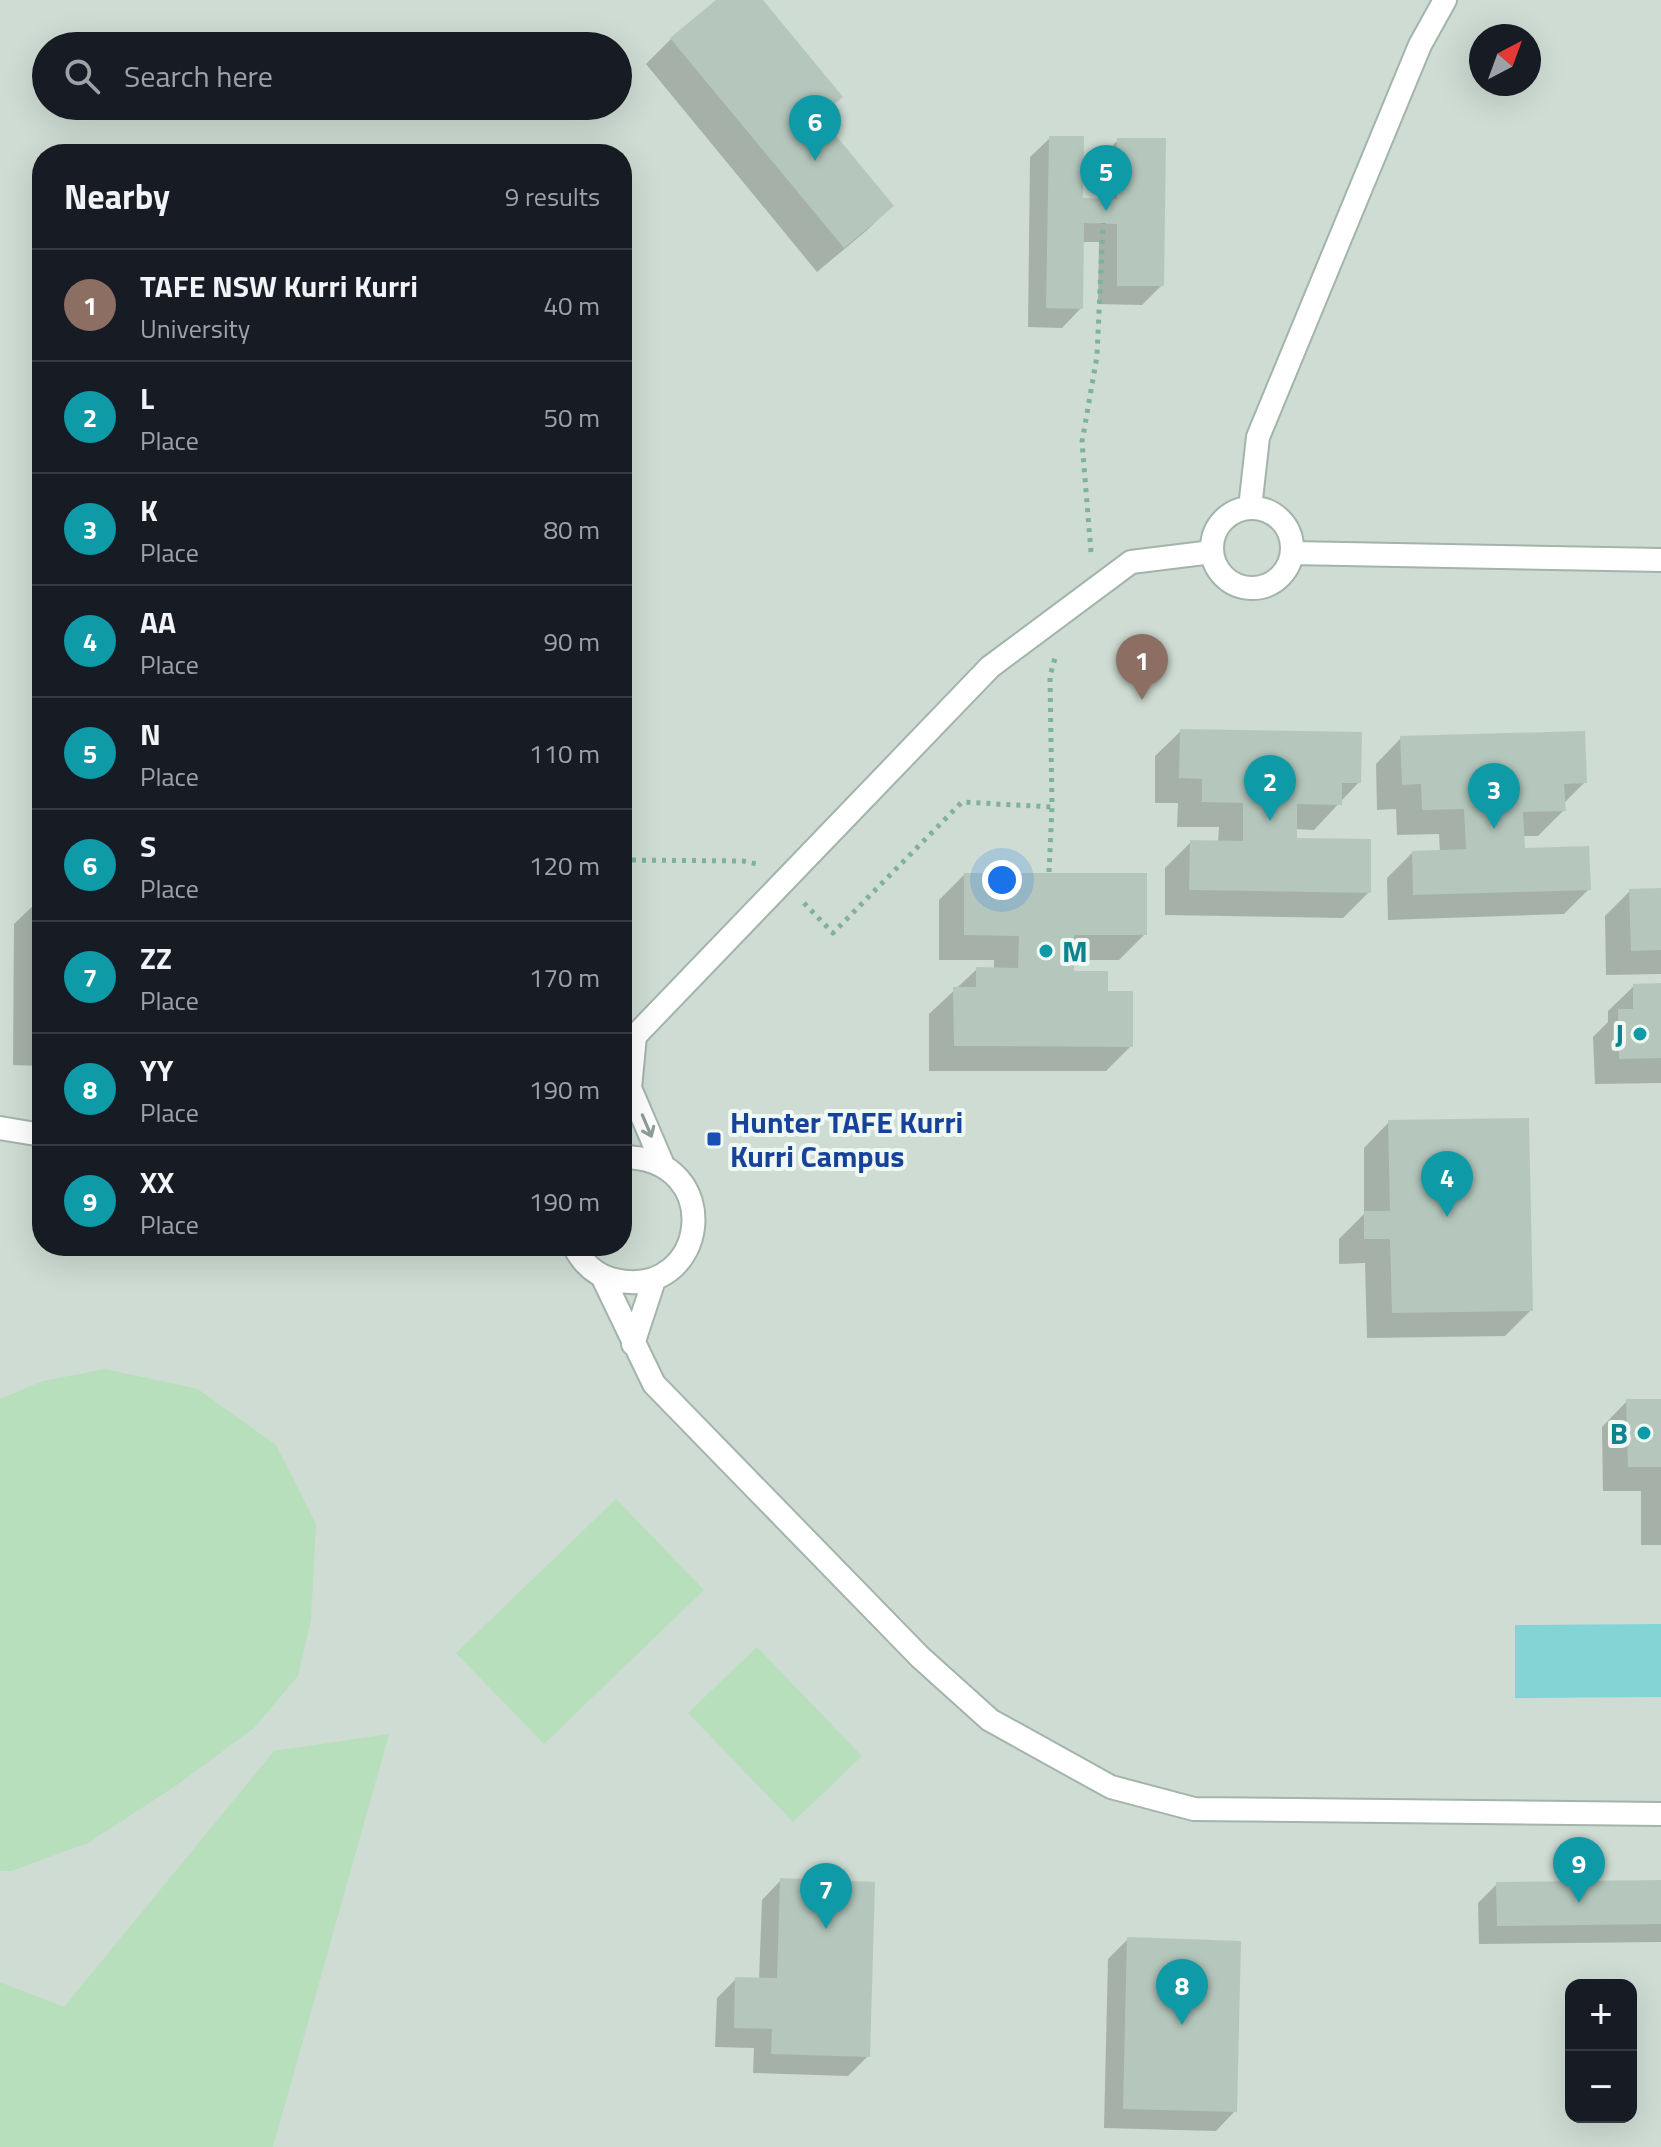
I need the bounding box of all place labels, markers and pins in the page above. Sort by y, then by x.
pin: 6 [789,95,841,161]
pin: 5 [1080,145,1132,211]
pin: 1 [1116,634,1168,700]
pin: 2 [1244,755,1296,821]
pin: 3 [1468,763,1520,829]
place label: M [1062,928,1088,974]
marker: M [1037,942,1055,960]
place label: J [1615,1011,1624,1057]
marker: J [1631,1025,1649,1043]
place label: Hunter TAFE Kurri Kurri Campus [730,1099,963,1179]
marker: Hunter TAFE Kurri Kurri Campus [705,1130,723,1148]
pin: 4 [1421,1151,1473,1217]
place label: B [1610,1410,1628,1456]
marker: B [1635,1424,1653,1442]
pin: 9 [1553,1837,1605,1903]
pin: 7 [800,1863,852,1929]
pin: 8 [1156,1959,1208,2025]

